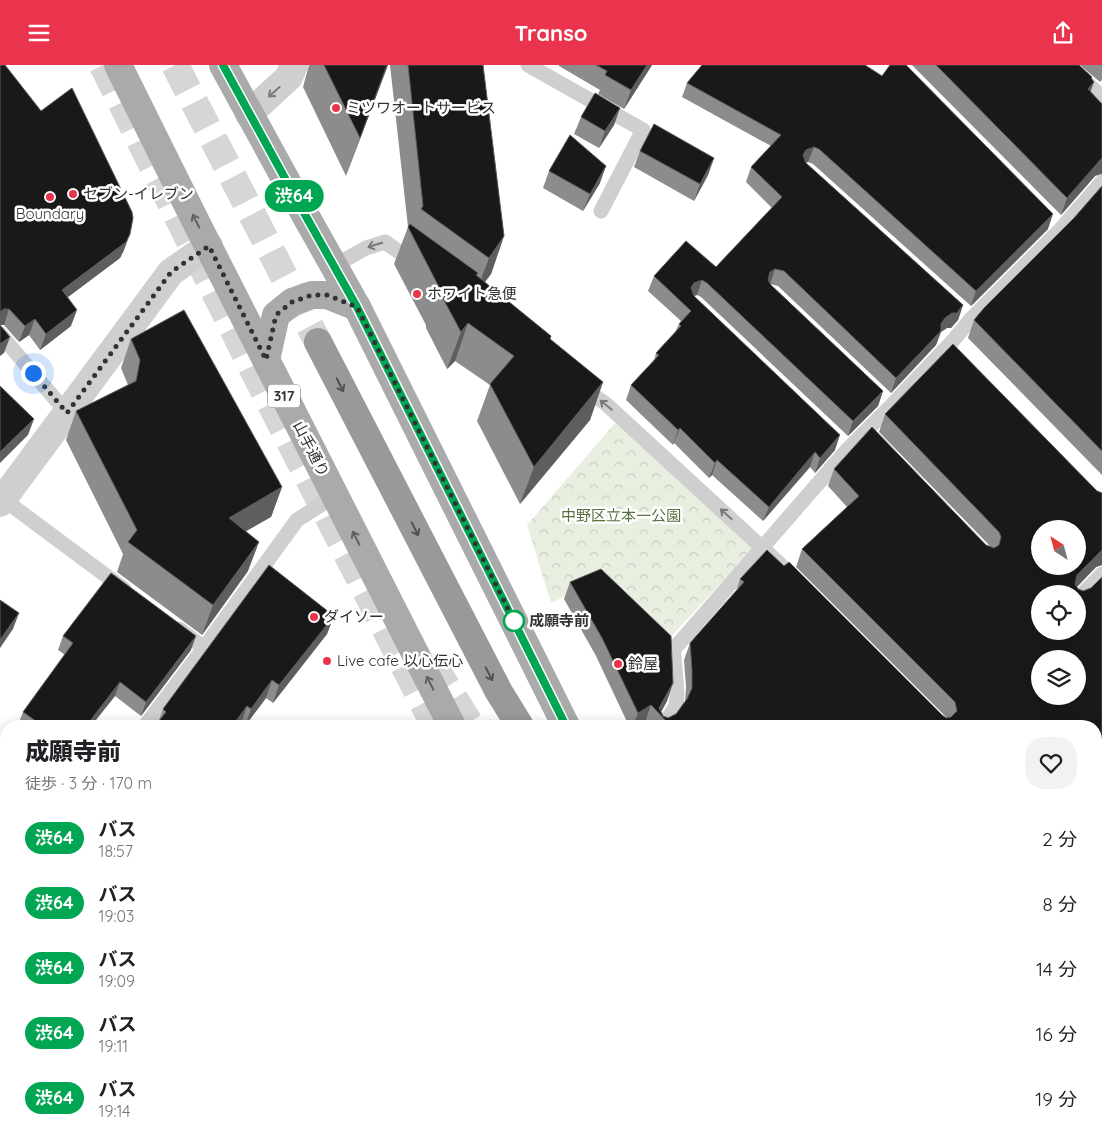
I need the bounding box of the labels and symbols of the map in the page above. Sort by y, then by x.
one-way arrow [268,86,281,97]
place label: ミツワオートサービス [346,98,496,117]
marker: ミツワオートサービス [330,102,342,114]
line badge: 渋64 [265,180,323,212]
place label: セブン-イレブン [83,184,194,203]
marker: セブン-イレブン [67,188,79,200]
marker: Boundary [44,191,56,203]
place label: Boundary [16,204,84,223]
one-way arrow [191,214,201,229]
one-way arrow [367,241,383,251]
place label: ホワイト急便 [427,284,517,303]
marker: ホワイト急便 [411,288,423,300]
your location [21,361,46,386]
one-way arrow [336,377,345,392]
road number: 317 [268,385,300,407]
one-way arrow [599,399,612,410]
street label: 山手通り [289,418,334,480]
park label: 中野区立本一公園 [561,506,681,525]
one-way arrow [720,508,733,519]
north arrow [1031,520,1086,575]
one-way arrow [410,522,420,537]
one-way arrow [351,531,360,546]
place label: ダイソー [324,607,384,626]
marker: 成願寺前 [503,610,525,632]
marker: ダイソー [308,611,320,623]
place label: 成願寺前 [529,611,589,630]
place label: Live cafe 以心伝心 [337,651,463,670]
place label: 鈴屋 [628,654,658,673]
marker: Live cafe 以心伝心 [321,655,333,667]
marker: 鈴屋 [612,658,624,670]
one-way arrow [485,666,494,681]
one-way arrow [425,676,434,691]

